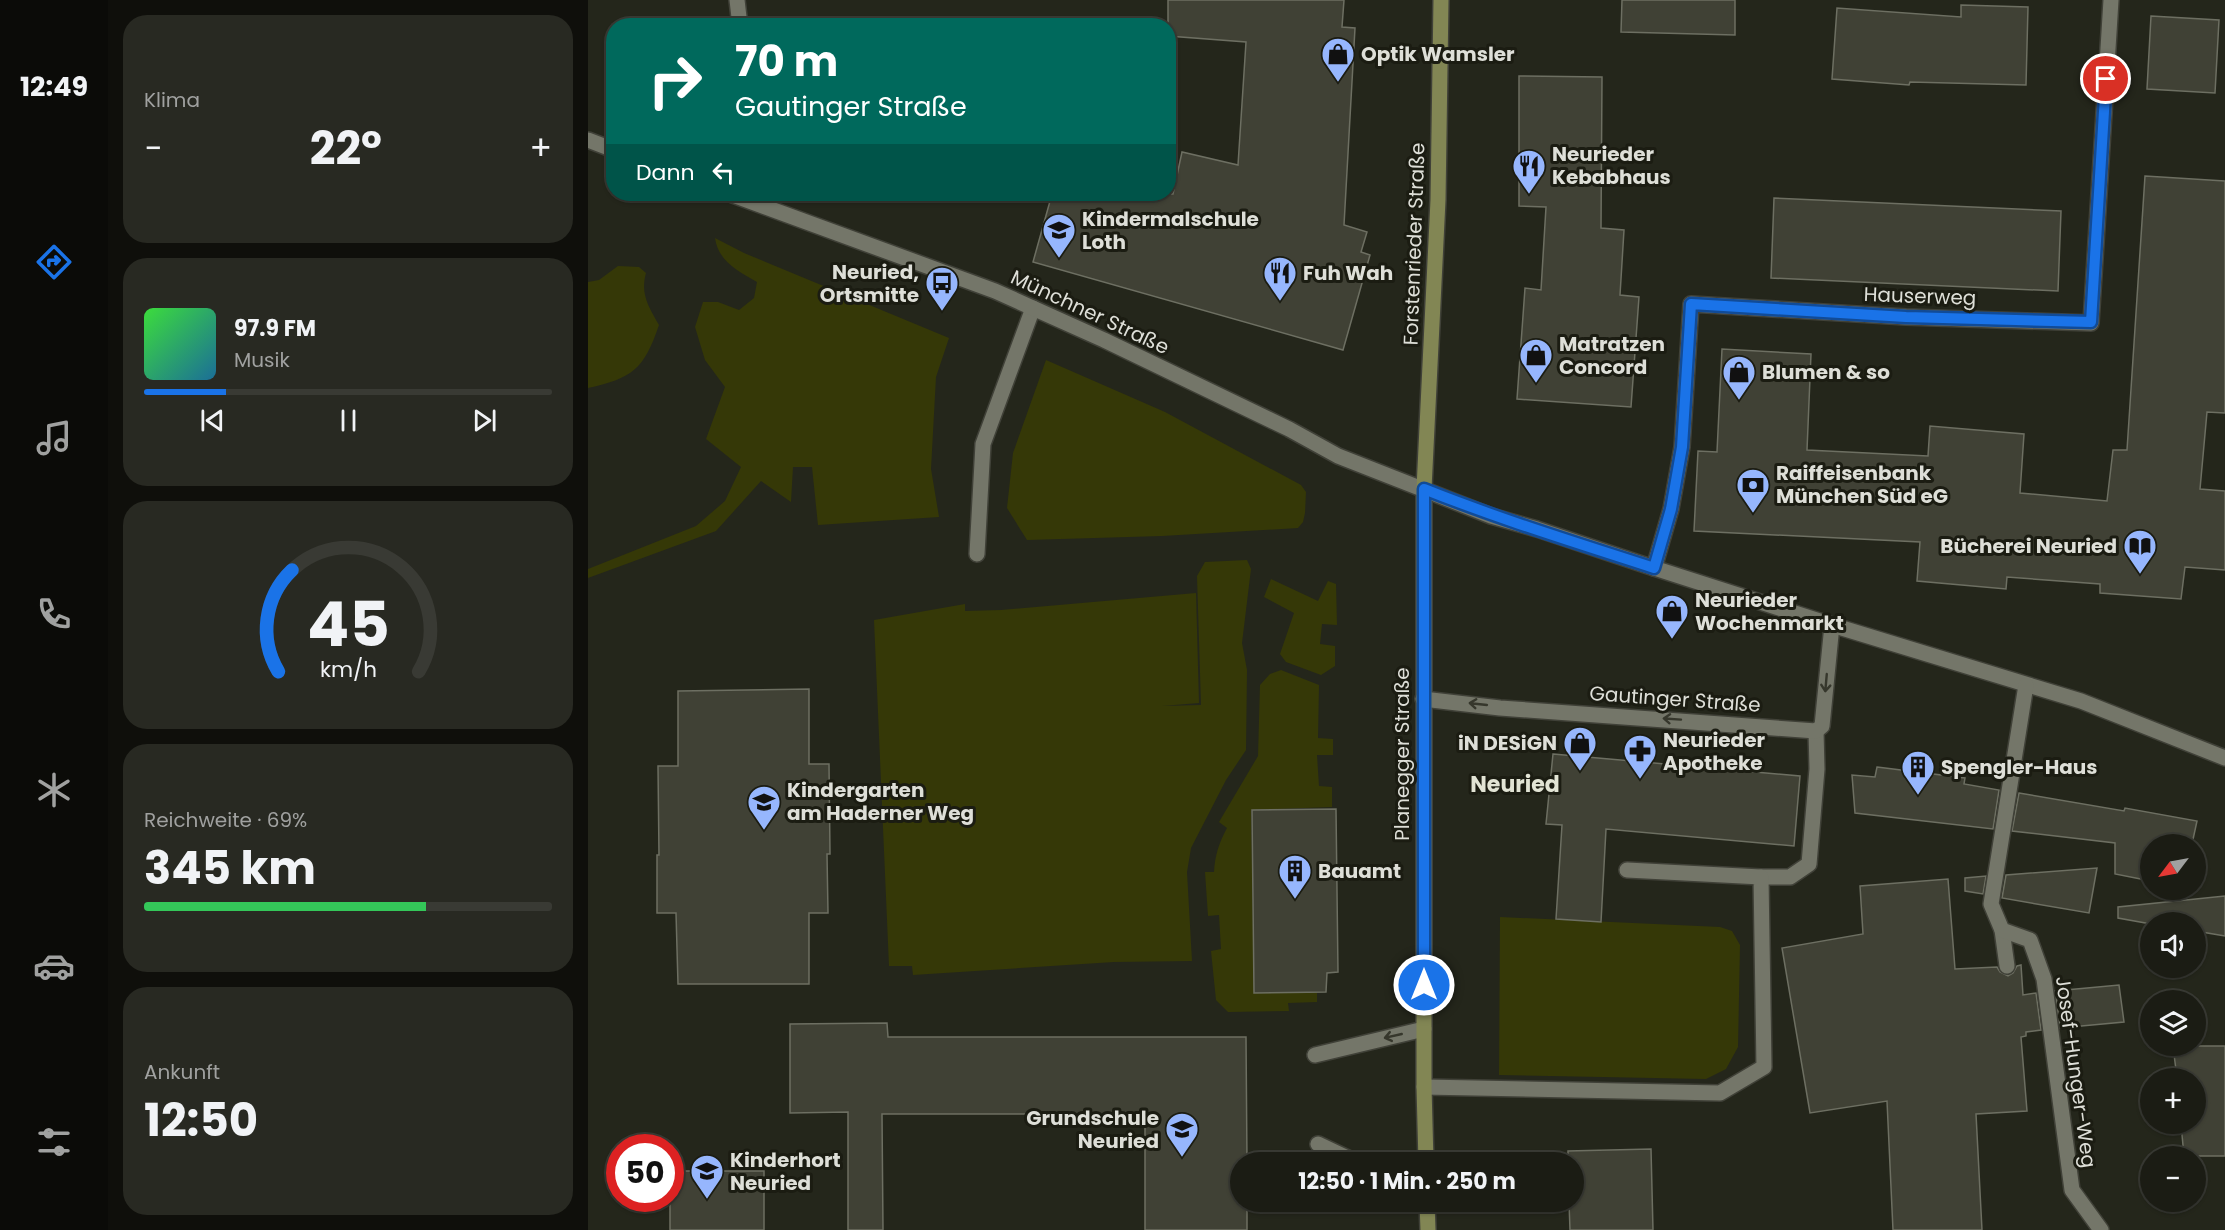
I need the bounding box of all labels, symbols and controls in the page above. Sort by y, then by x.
text: 70 m [735,32,838,91]
shop icon: Optik Wamsler [1320,36,1356,83]
place label: Optik Wamsler [1361,40,1515,68]
icon: right [636,42,714,120]
pin [2080,53,2131,104]
icon: arrive [2089,62,2122,95]
text: 12:49 [20,68,88,105]
text: Klima [144,86,200,114]
text: Gautinger Straße [735,88,967,125]
text: 22° [310,117,382,180]
text: − [144,125,162,172]
text: + [529,125,552,172]
place label: Neurieder Kebabhaus [1552,140,1671,191]
street label: Forstenrieder Straße [1396,142,1432,346]
restaurant icon: Neurieder Kebabhaus [1511,148,1547,195]
icon: left [707,156,740,189]
text: Dann [636,157,695,188]
place label: Kindermalschule Loth [1082,205,1259,256]
school or university icon: Kindermalschule Loth [1041,212,1077,259]
icon: directions [33,241,75,283]
restaurant icon: Fuh Wah [1262,255,1298,302]
place label: Neuried, Ortsmitte [820,258,919,309]
place label: Fuh Wah [1303,259,1393,287]
street label: Münchner Straße [1006,263,1174,361]
bus stop icon: Neuried, Ortsmitte [924,265,960,312]
street label: Hauserweg [1863,280,1977,312]
text: 97.9 FM [234,313,316,344]
place label: Matratzen Concord [1559,330,1665,381]
shop icon: Matratzen Concord [1518,337,1554,384]
text: Musik [234,346,290,374]
shop icon: Blumen & so [1721,354,1757,401]
place label: Blumen & so [1762,358,1890,386]
icon: previous [196,404,229,437]
icon: pause [332,404,365,437]
icon: next [468,404,501,437]
icon: music [33,417,75,459]
place label: Raiffeisenbank München Süd eG [1776,459,1948,510]
bank icon: Raiffeisenbank München Süd eG [1735,467,1771,514]
library icon: Bücherei Neuried [2122,528,2158,575]
place label: Bücherei Neuried [1940,532,2117,560]
text: 45 [307,580,389,668]
place label: Neurieder Wochenmarkt [1695,586,1844,637]
icon: phone [33,593,75,635]
shop icon: Neurieder Wochenmarkt [1654,593,1690,640]
text: km/h [319,654,377,685]
street label: Planegger Straße [1388,667,1416,841]
one-way arrow [1820,673,1831,693]
street label: Gautinger Straße [1588,679,1762,719]
one-way arrow [1468,698,1488,709]
one-way arrow [1662,714,1682,725]
shop icon: iN DESiGN [1562,725,1598,772]
place label: Neurieder Apotheke [1663,726,1766,777]
place label: iN DESiGN [1458,729,1557,757]
pharmacy icon: Neurieder Apotheke [1622,733,1658,780]
building icon: Spengler-Haus [1900,749,1936,796]
place label: Spengler-Haus [1941,753,2097,781]
icon: climate [33,769,75,811]
district label: Neuried [1470,769,1560,800]
place label: Kindergarten am Haderner Weg [787,776,974,827]
school or university icon: Kindergarten am Haderner Weg [746,784,782,831]
text: Reichweite · 69% [144,806,307,834]
north arrow [2140,834,2206,900]
map controls [2140,834,2206,1212]
text: 345 km [144,837,316,900]
building icon: Bauamt [1277,853,1313,900]
place label: Bauamt [1318,857,1401,885]
button: sound [2140,912,2206,978]
icon: car [33,945,75,987]
position arrow [1392,953,1456,1017]
street label: Josef-Hunger-Weg [2049,974,2103,1170]
button: layers [2140,990,2206,1056]
one-way arrow [1384,1031,1403,1043]
text: Ankunft [144,1058,220,1086]
button: + [2140,1068,2206,1134]
text: 12:50 [144,1089,258,1152]
place label: Grundschule Neuried [1026,1104,1159,1155]
school or university icon: Grundschule Neuried [1164,1111,1200,1158]
icon: filters [33,1121,75,1163]
speed limit sign: 50 [606,1134,684,1212]
place label: Kinderhort Neuried [730,1146,841,1197]
button: − [2140,1146,2206,1212]
school or university icon: Kinderhort Neuried [689,1153,725,1200]
text: 12:50 · 1 Min. · 250 m [1298,1166,1516,1197]

